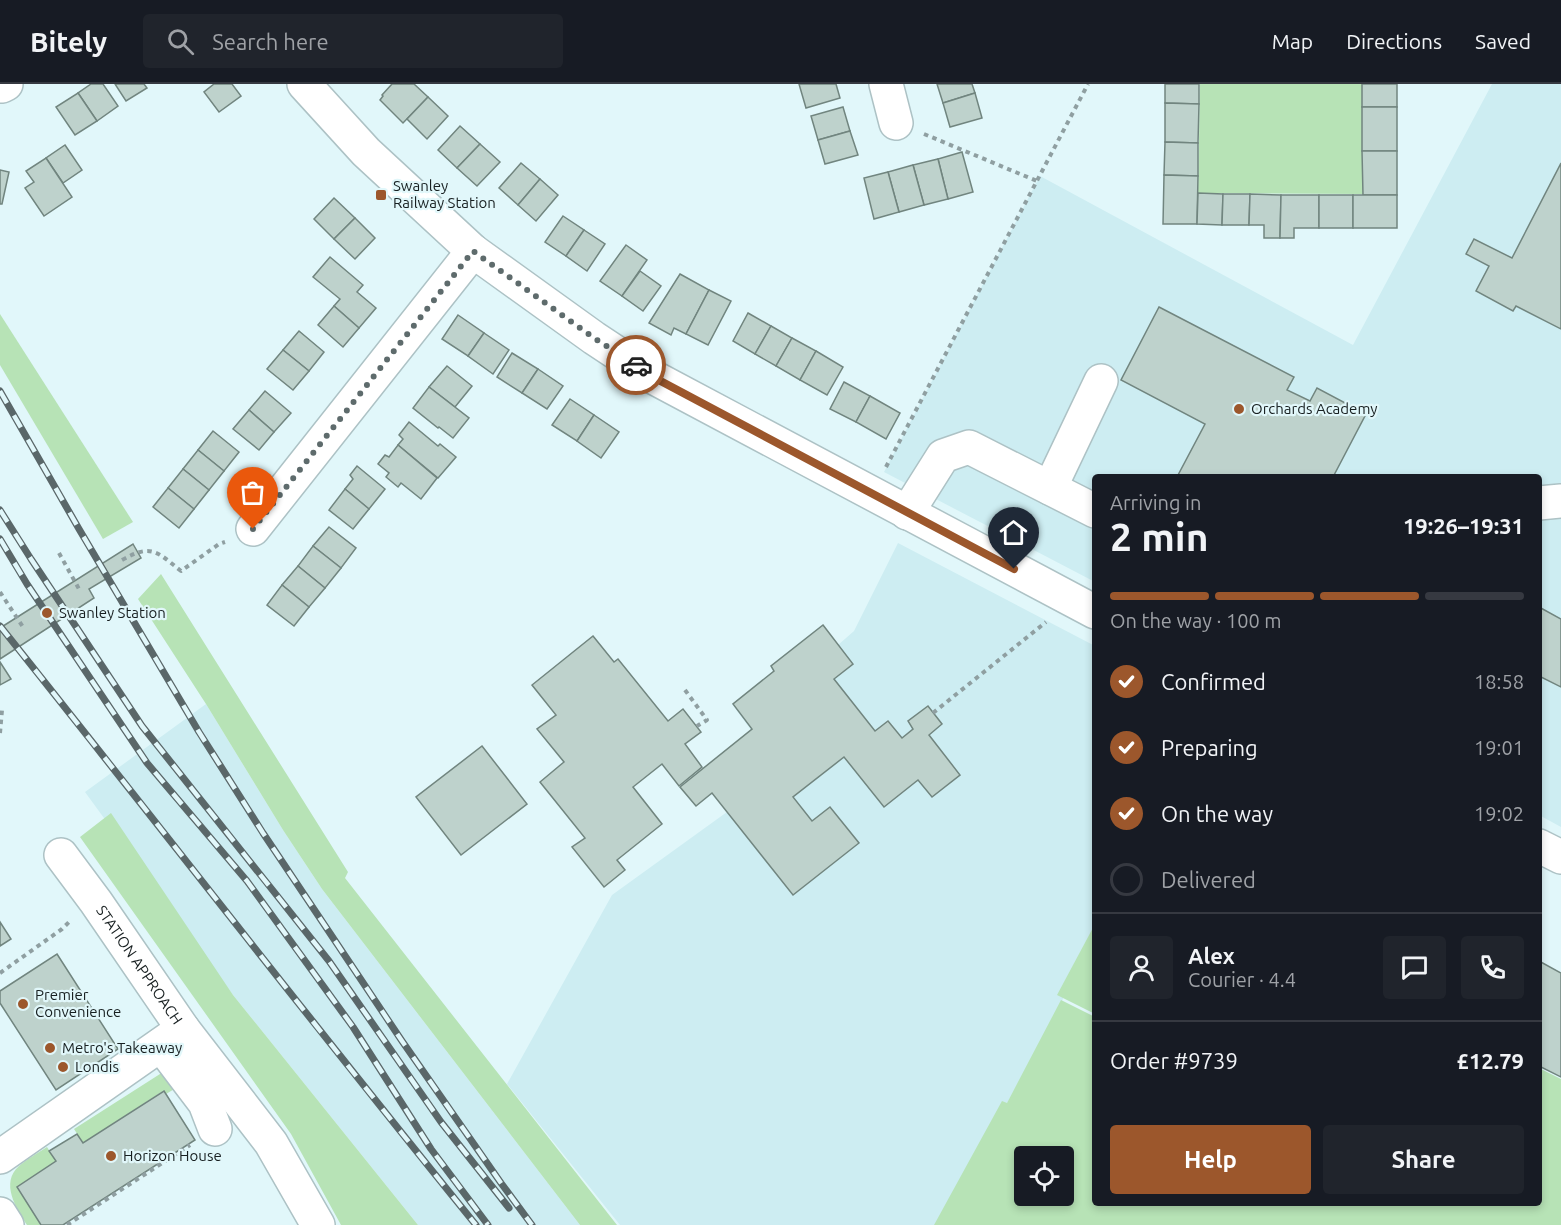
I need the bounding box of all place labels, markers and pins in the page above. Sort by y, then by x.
place label: Swanley Railway Station [393,177,496,211]
marker: Swanley Railway Station [374,188,388,202]
place label: Orchards Academy [1251,400,1378,417]
marker: Orchards Academy [1232,402,1246,416]
pin [227,467,278,529]
pin [988,507,1039,569]
place label: Swanley Station [59,604,166,621]
marker: Swanley Station [40,606,54,620]
place label: Premier Convenience [35,986,121,1020]
marker: Premier Convenience [16,997,30,1011]
place label: Metro's Takeaway [62,1039,182,1056]
marker: Metro's Takeaway [43,1041,57,1055]
place label: Londis [75,1058,119,1075]
marker: Londis [56,1060,70,1074]
place label: Horizon House [123,1147,222,1164]
marker: Horizon House [104,1149,118,1163]

